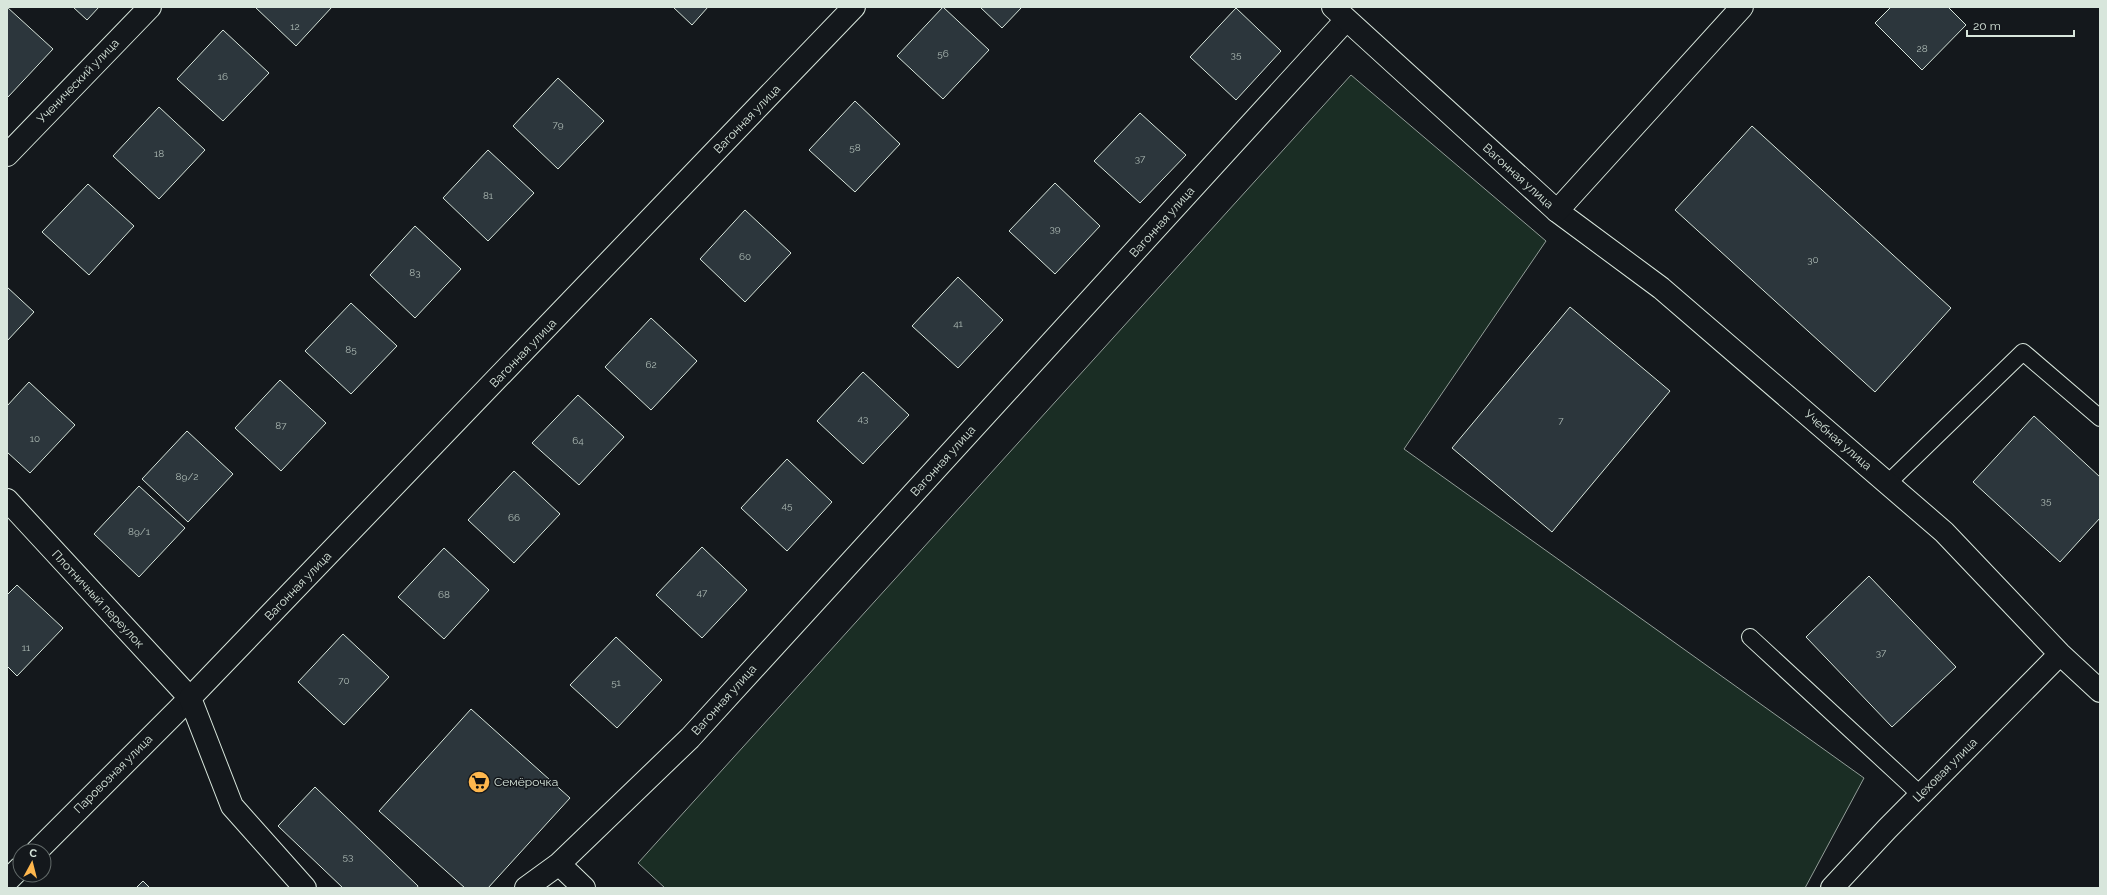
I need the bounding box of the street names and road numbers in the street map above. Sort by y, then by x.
street label: Ученический улица [34,36,122,126]
street label: Вагонная улица [711,82,783,156]
street label: Вагонная улица [1480,141,1556,211]
street label: Вагонная улица [1127,184,1197,260]
street label: Вагонная улица [487,316,559,390]
street label: Учебная улица [1802,407,1874,473]
street label: Вагонная улица [908,423,978,499]
street label: Плотничный переулок [49,547,147,651]
street label: Вагонная улица [262,549,334,623]
street label: Вагонная улица [689,662,759,738]
street label: Паровозная улица [71,732,155,816]
street label: Цеховая улица [1910,735,1980,805]

